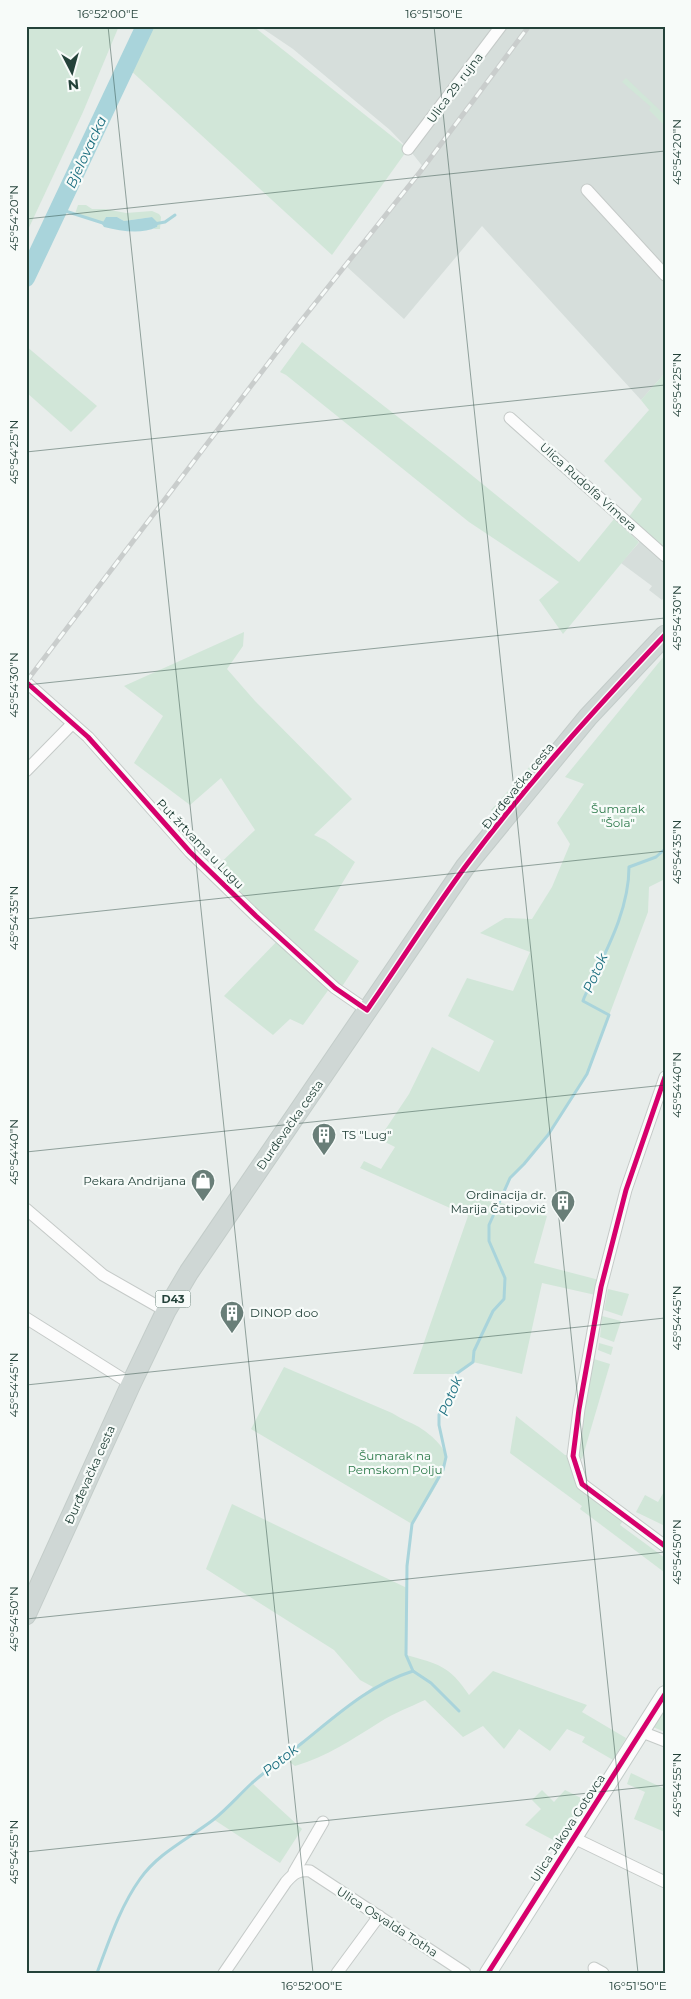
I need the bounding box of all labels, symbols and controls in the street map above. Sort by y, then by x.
text: 16°52'00"E [77,6,139,21]
text: 16°51'50"E [405,6,463,21]
north arrow [48,48,98,98]
street label: Ulica 29. rujna [423,50,486,126]
text: N [67,75,80,94]
water label: Bjelovacka [61,113,111,191]
text: 45°54'20"N [669,119,684,185]
text: 45°54'20"N [6,185,21,251]
text: 45°54'25"N [669,353,684,417]
text: 45°54'25"N [6,420,21,484]
street label: Ulica Rudolfa Vimera [537,439,640,534]
text: 45°54'30"N [669,585,684,651]
text: 45°54'30"N [6,652,21,718]
street label: Đurđevačka cesta [478,739,557,832]
street label: Put žrtvama u Lugu [153,795,247,892]
park label: Šumarak "Šola" [591,801,646,830]
text: 45°54'35"N [669,820,684,884]
text: 45°54'35"N [6,886,21,950]
water label: Potok [578,950,612,995]
text: 45°54'40"N [669,1052,684,1118]
street label: Đurđevačka cesta [253,1077,326,1173]
text: 45°54'40"N [6,1119,21,1185]
building icon: TS "Lug" [311,1122,337,1156]
place label: TS "Lug" [342,1127,392,1142]
shop icon: Pekara Andrijana [190,1168,216,1202]
place label: Pekara Andrijana [83,1173,186,1188]
place label: Ordinacija dr. Marija Čatipović [450,1187,546,1216]
building icon: Ordinacija dr. Marija Čatipović [550,1189,576,1223]
text: 45°54'45"N [669,1286,684,1350]
road number: D43 [156,1290,190,1308]
building icon: DINOP doo [219,1300,245,1334]
place label: DINOP doo [250,1305,318,1320]
text: 45°54'45"N [6,1353,21,1417]
water label: Potok [434,1373,466,1418]
street label: Đurđevačka cesta [61,1423,118,1527]
park label: Šumarak na Pemskom Polju [347,1448,443,1477]
text: 45°54'50"N [669,1519,684,1585]
text: 45°54'50"N [6,1586,21,1652]
water label: Potok [258,1740,302,1780]
text: 45°54'55"N [669,1753,684,1817]
street label: Ulica Jakova Gotovca [527,1771,608,1885]
text: 45°54'55"N [6,1820,21,1884]
street label: Ulica Osvalda Totha [334,1883,441,1960]
text: 16°52'00"E [281,1978,343,1993]
text: 16°51'50"E [609,1978,667,1993]

